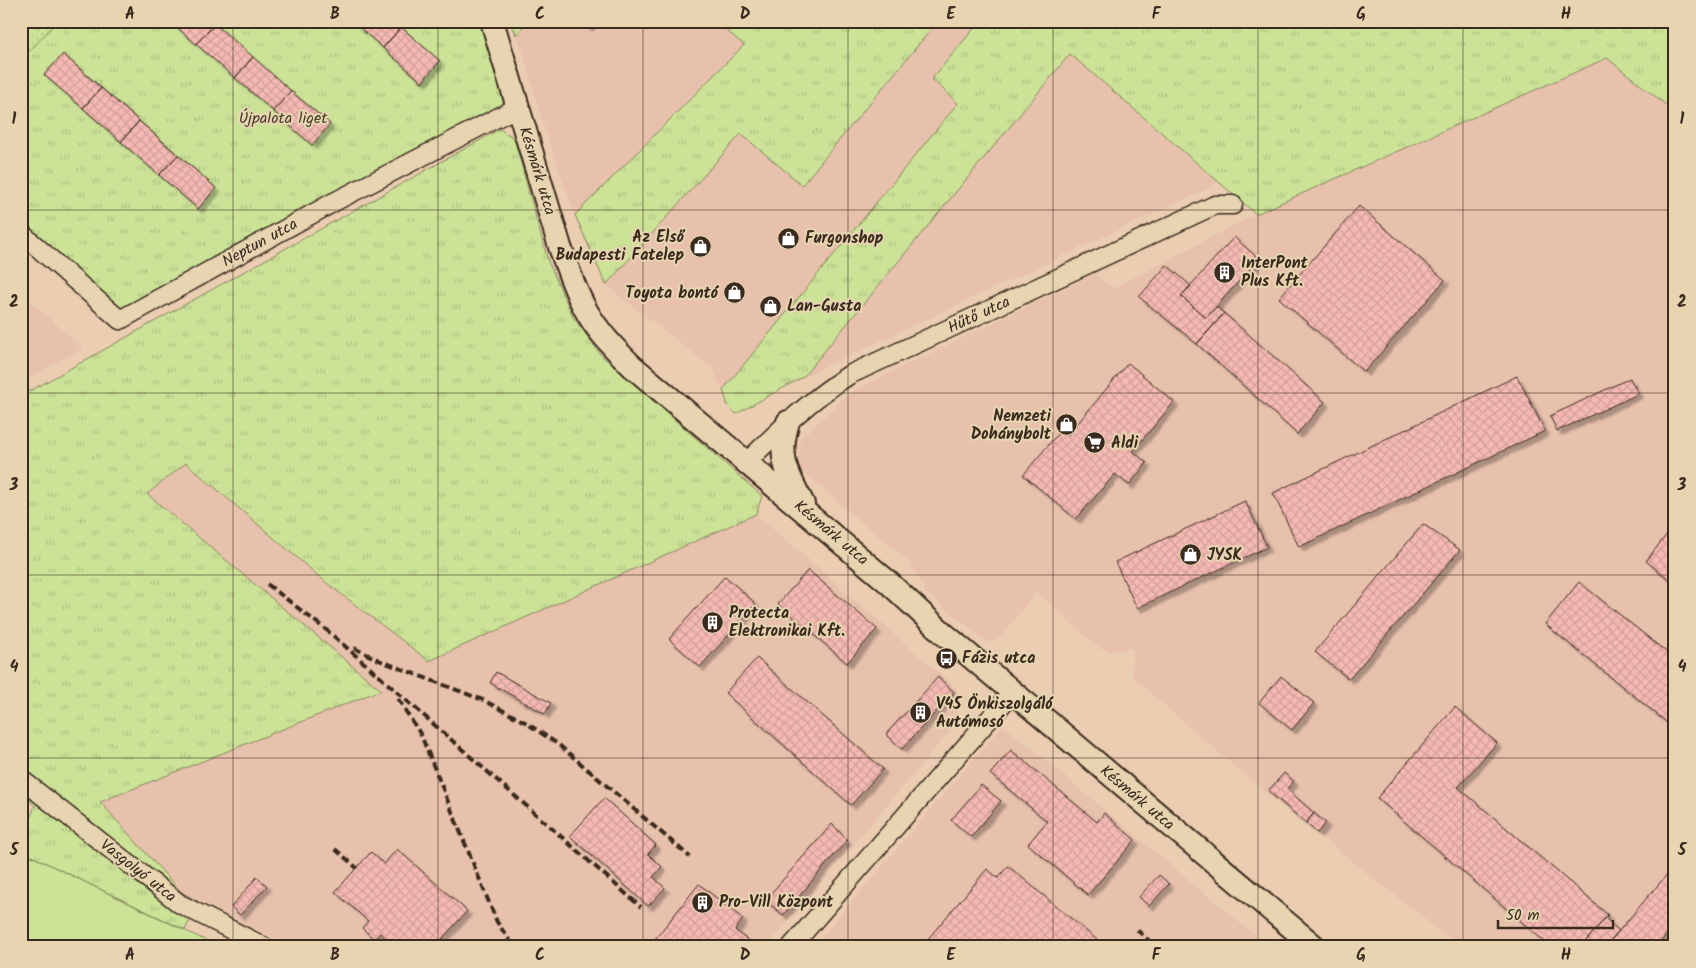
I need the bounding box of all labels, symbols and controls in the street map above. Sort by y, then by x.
text: A [125,2,135,27]
text: B [330,2,340,27]
text: C [535,2,545,27]
text: D [740,2,751,27]
text: E [947,2,957,27]
text: F [1152,2,1162,27]
text: G [1356,2,1366,27]
text: H [1561,2,1571,27]
park label: Újpalota liget [239,106,328,131]
text: 1 [12,107,17,132]
text: 1 [1680,107,1685,132]
street label: Késmárk utca [512,124,562,218]
street label: Neptun utca [218,212,302,274]
place label: Az Első Budapesti Fatelep [556,225,686,268]
shop icon: Furgonshop [777,226,801,250]
place label: Furgonshop [805,226,884,251]
shop icon: Az Első Budapesti Fatelep [688,234,712,258]
place label: InterPont Plus Kft. [1241,251,1309,294]
building icon: InterPont Plus Kft. [1213,260,1237,284]
place label: Toyota bontó [625,281,720,306]
shop icon: Toyota bontó [722,281,746,305]
text: 2 [9,290,19,315]
street label: Hűtő utca [943,290,1015,340]
text: 2 [1677,290,1687,315]
shop icon: Lan-Gusta [759,294,783,318]
place label: Lan-Gusta [787,294,861,319]
place label: Nemzeti Dohánybolt [971,404,1052,447]
shop icon: Nemzeti Dohánybolt [1055,413,1079,437]
supermarket icon: Aldi [1083,431,1107,455]
place label: Aldi [1111,431,1139,456]
text: 3 [9,473,19,498]
text: 3 [1677,473,1687,498]
street label: Késmárk utca [788,494,874,572]
shop icon: JYSK [1179,543,1203,567]
place label: JYSK [1207,543,1243,568]
place label: Protecta Elektronikai Kft. [729,601,845,644]
building icon: Protecta Elektronikai Kft. [701,610,725,634]
bus stop icon: Fázis utca [934,646,958,670]
place label: Fázis utca [962,646,1035,671]
text: 4 [10,655,19,680]
text: 4 [1678,655,1687,680]
place label: V45 Önkiszolgáló Autómosó [936,692,1054,735]
building icon: V45 Önkiszolgáló Autómosó [908,701,932,725]
street label: Késmárk utca [1094,759,1180,837]
street label: Vasgolyó utca [94,833,182,909]
text: 5 [9,838,20,863]
text: 5 [1677,838,1688,863]
building icon: Pro-Vill Központ [691,890,715,914]
place label: Pro-Vill Központ [719,890,834,915]
scale bar [1498,898,1614,930]
text: 50 m [1506,904,1540,928]
text: A [125,943,135,968]
text: B [330,943,340,968]
text: C [535,943,545,968]
text: D [740,943,751,968]
text: E [947,943,957,968]
text: F [1152,943,1162,968]
text: G [1356,943,1366,968]
text: H [1561,943,1571,968]

